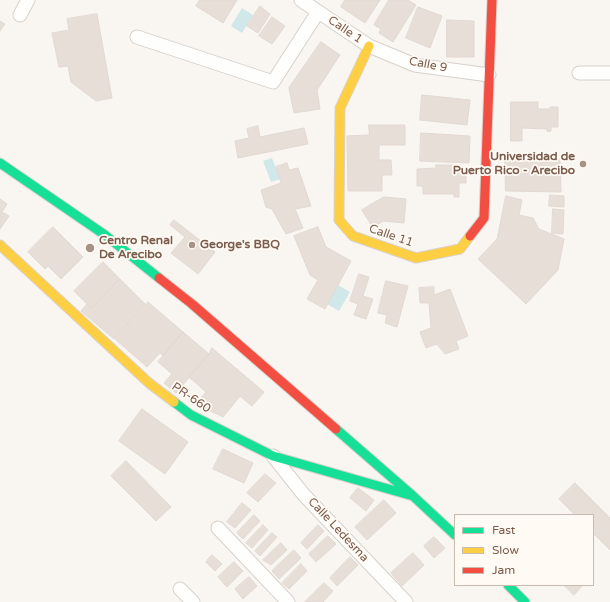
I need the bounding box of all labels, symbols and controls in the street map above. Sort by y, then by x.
street label: Calle 1 [325,13,365,47]
street label: Calle 9 [408,54,448,76]
place label: Universidad de Puerto Rico - Arecibo [453,150,575,178]
marker: Universidad de Puerto Rico - Arecibo [578,159,588,169]
street label: Calle 11 [367,222,415,250]
place label: Centro Renal De Arecibo [99,234,173,262]
place label: George's BBQ [200,238,280,252]
marker: George's BBQ [187,240,197,250]
marker: Centro Renal De Arecibo [84,242,96,254]
street label: PR-660 [169,380,213,416]
street label: Calle Ledesma [305,495,371,565]
legend [454,514,594,586]
text: Fast [492,523,515,537]
text: Slow [492,543,519,557]
text: Jam [492,563,515,577]

